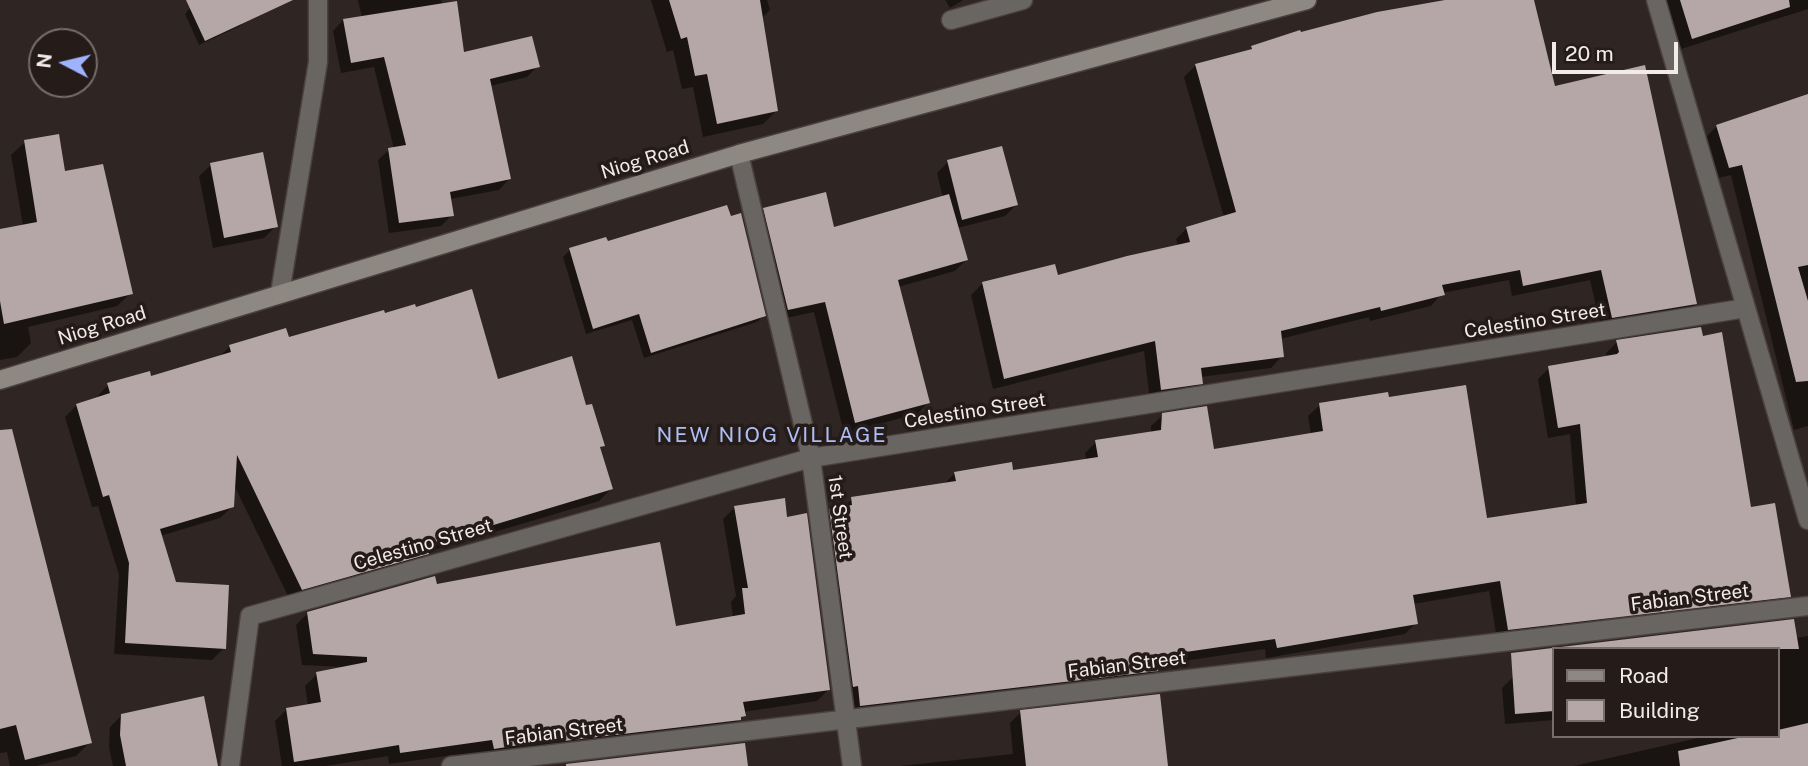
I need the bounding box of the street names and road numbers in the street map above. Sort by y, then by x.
street label: Niog Road [598,136,692,184]
street label: Celestino Street [1462,299,1608,343]
street label: Niog Road [55,302,149,350]
street label: Celestino Street [902,389,1048,433]
street label: 1st Street [823,474,857,560]
street label: Celestino Street [351,514,495,576]
street label: Fabian Street [1629,579,1751,617]
street label: Fabian Street [1066,646,1188,684]
street label: Fabian Street [503,713,625,751]

